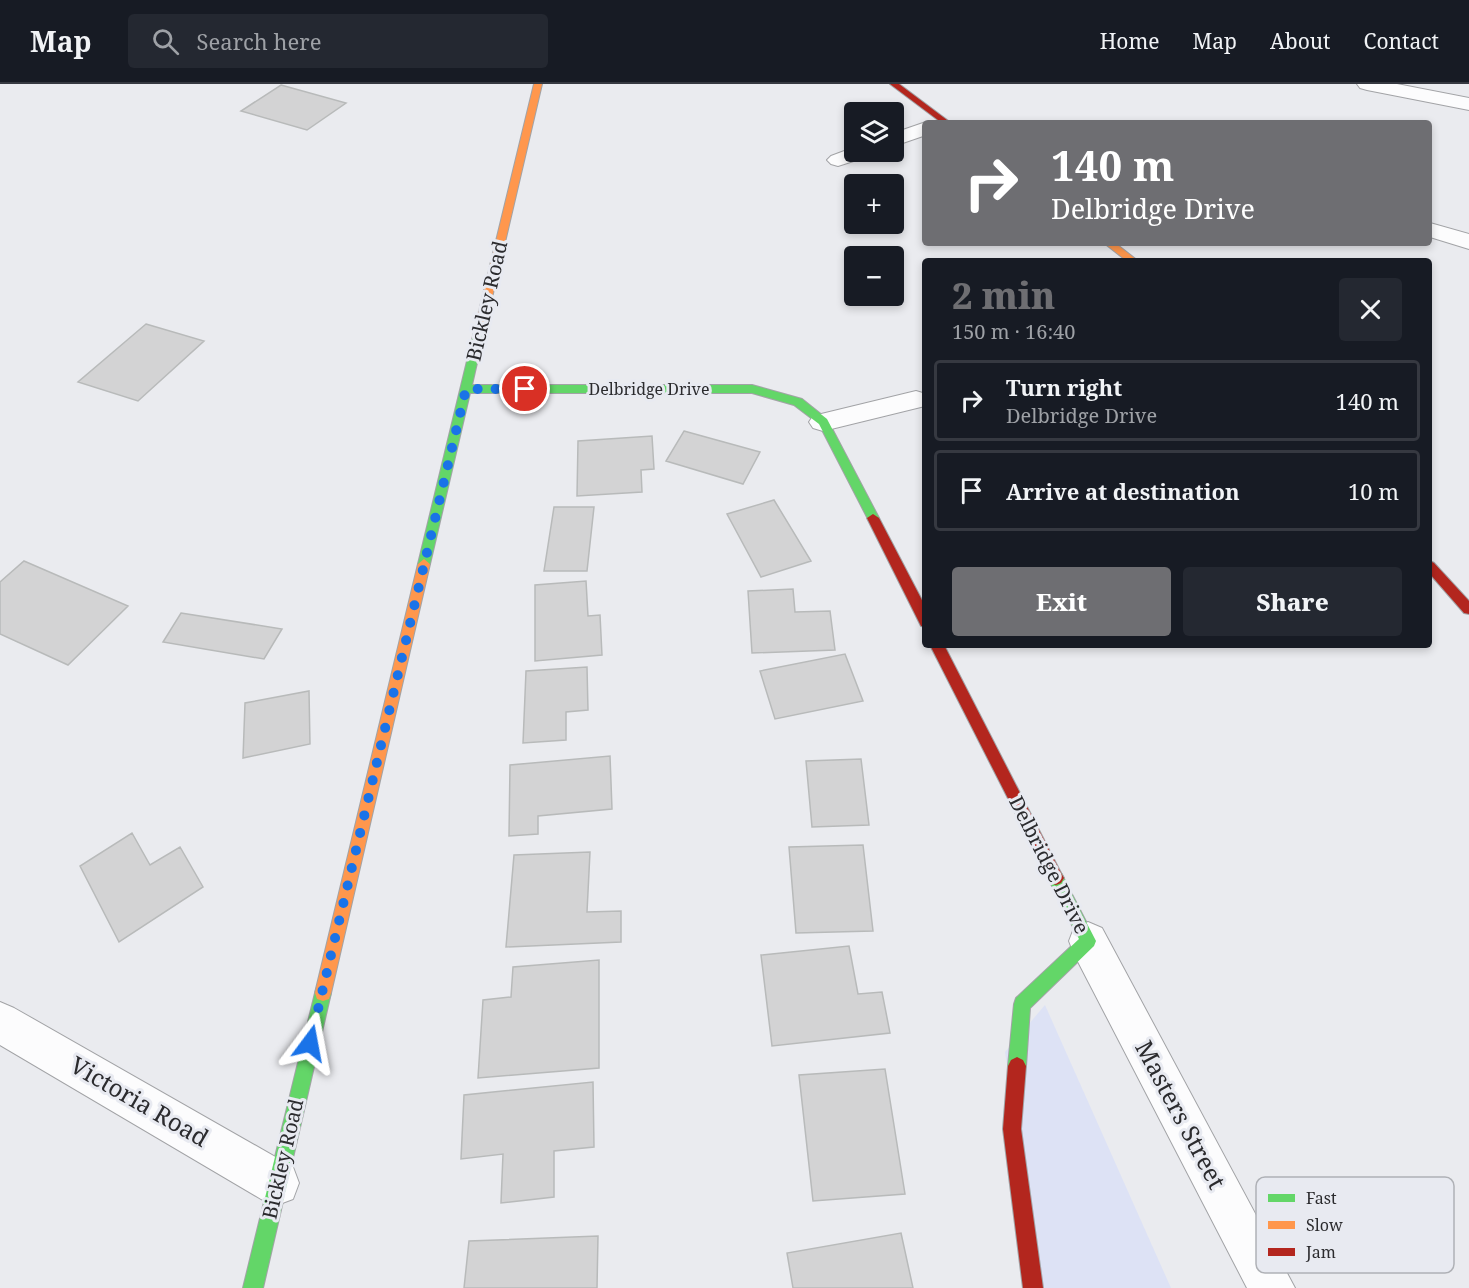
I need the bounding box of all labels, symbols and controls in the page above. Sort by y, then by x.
search box [128,14,548,68]
text: Map [30,22,92,60]
icon: search [149,25,182,58]
text: Search here [197,26,321,56]
text: Home [1100,27,1160,55]
text: Map [1193,27,1237,55]
text: About [1270,27,1331,55]
text: Contact [1364,27,1439,55]
map controls [844,102,904,306]
button: layers [844,102,904,162]
text: 140 m [1051,136,1175,193]
icon: right [952,144,1030,222]
button: + [844,174,904,234]
text: Delbridge Drive [1051,190,1255,227]
street label: Bickley Road [460,238,513,364]
button: − [844,246,904,306]
text: 2 min [952,271,1055,320]
button: close [1339,278,1402,341]
text: 150 m · 16:40 [952,318,1075,345]
pin [499,363,550,414]
icon: arrive [508,372,541,405]
text: Turn right [1006,372,1122,402]
street label: Delbridge Drive [589,378,709,400]
icon: right [955,384,988,417]
text: 140 m [1336,386,1399,416]
text: Delbridge Drive [1006,402,1157,429]
icon: arrive [955,474,988,507]
text: Arrive at destination [1006,476,1240,506]
text: 10 m [1348,476,1399,506]
button: Exit [952,567,1171,636]
button: Share [1183,567,1402,636]
street label: Delbridge Drive [1003,791,1096,938]
position arrow [278,1011,342,1075]
street label: Masters Street [1128,1034,1234,1194]
street label: Victoria Road [65,1048,215,1154]
street label: Bickley Road [256,1096,309,1222]
legend [1256,1177,1454,1273]
text: Fast [1306,1187,1337,1209]
text: Slow [1306,1214,1343,1236]
text: Jam [1305,1241,1336,1263]

